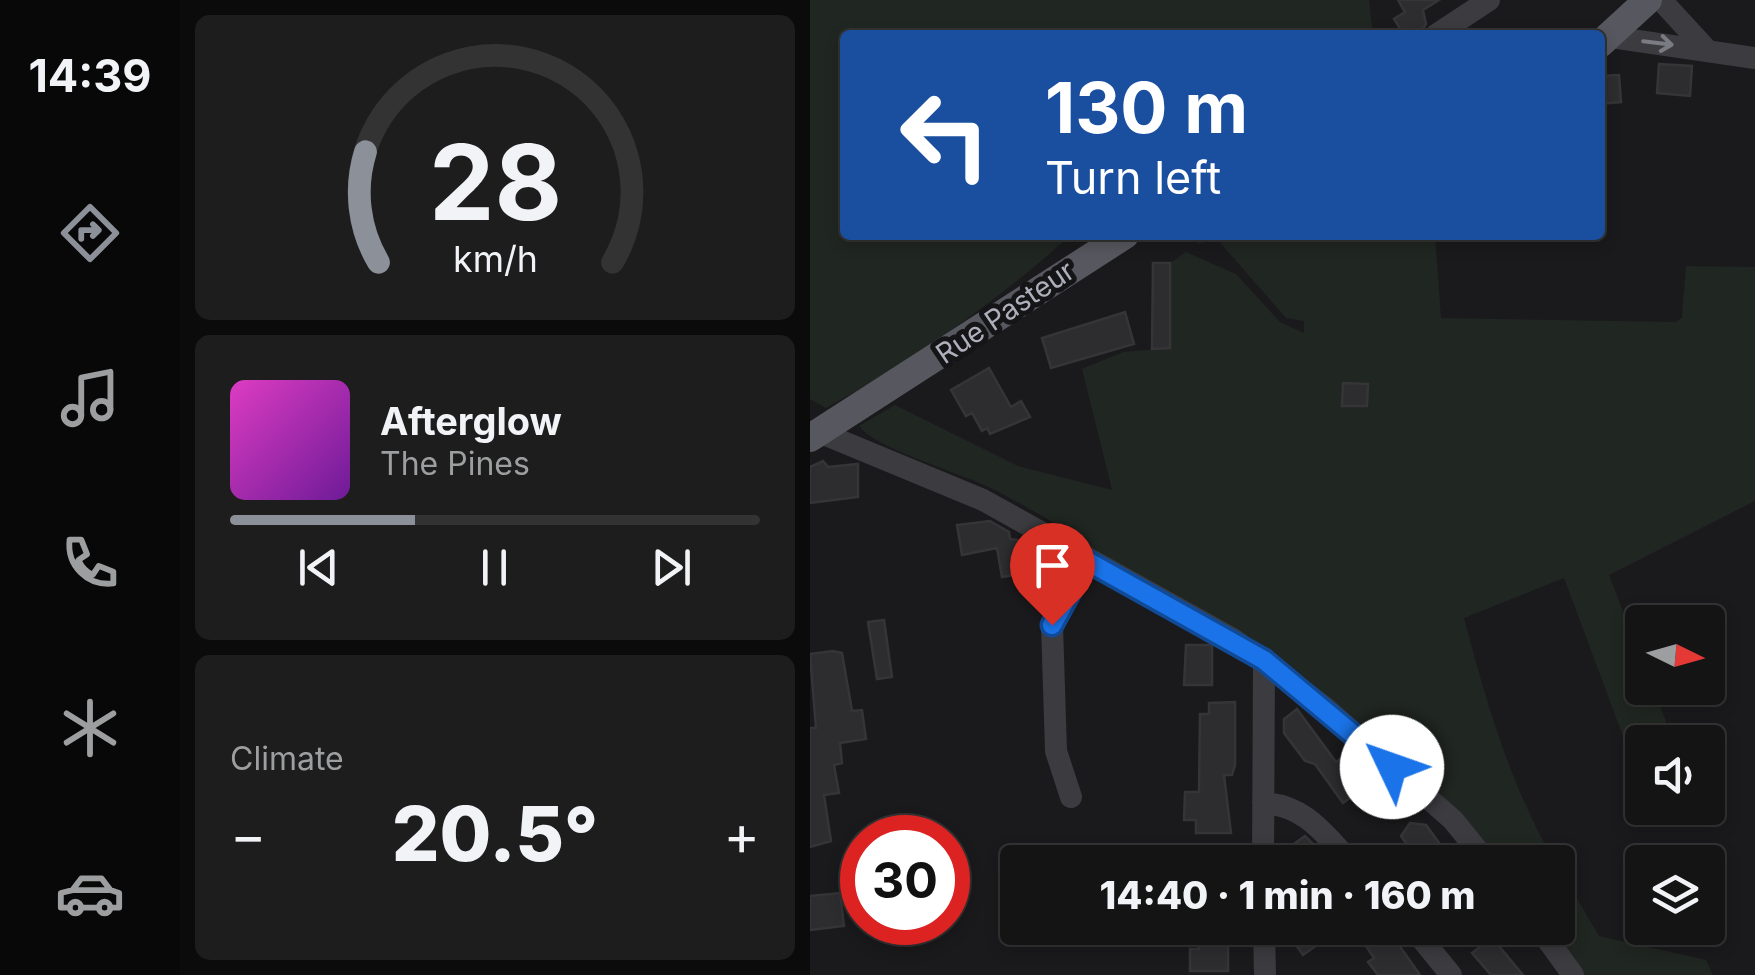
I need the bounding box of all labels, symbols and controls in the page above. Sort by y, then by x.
one-way arrow [1641,34,1674,53]
text: 14:39 [28,48,152,103]
text: 130 m [1045,65,1248,150]
icon: left [880,70,1010,200]
text: 28 [428,119,562,245]
text: Turn left [1045,150,1221,205]
icon: directions [55,198,125,268]
text: km/h [453,237,537,281]
street label: Rue Pasteur [929,253,1081,371]
icon: music [55,363,125,433]
text: Afterglow [380,398,562,444]
text: The Pines [380,444,530,483]
pin [1010,523,1095,626]
icon: phone [55,528,125,598]
icon: arrive [1025,538,1080,593]
icon: previous [291,540,346,595]
icon: pause [467,540,522,595]
icon: next [644,540,699,595]
north arrow [1625,605,1725,705]
map controls [1625,605,1725,945]
icon: climate [55,693,125,763]
position arrow [1340,715,1444,819]
button: sound [1625,725,1725,825]
text: Climate [230,739,344,778]
text: 20.5° [392,788,598,879]
text: − [230,802,266,868]
text: + [724,802,760,868]
speed limit sign: 30 [840,815,970,945]
button: layers [1625,845,1725,945]
icon: car [55,858,125,928]
text: 14:40 · 1 min · 160 m [1100,872,1475,918]

